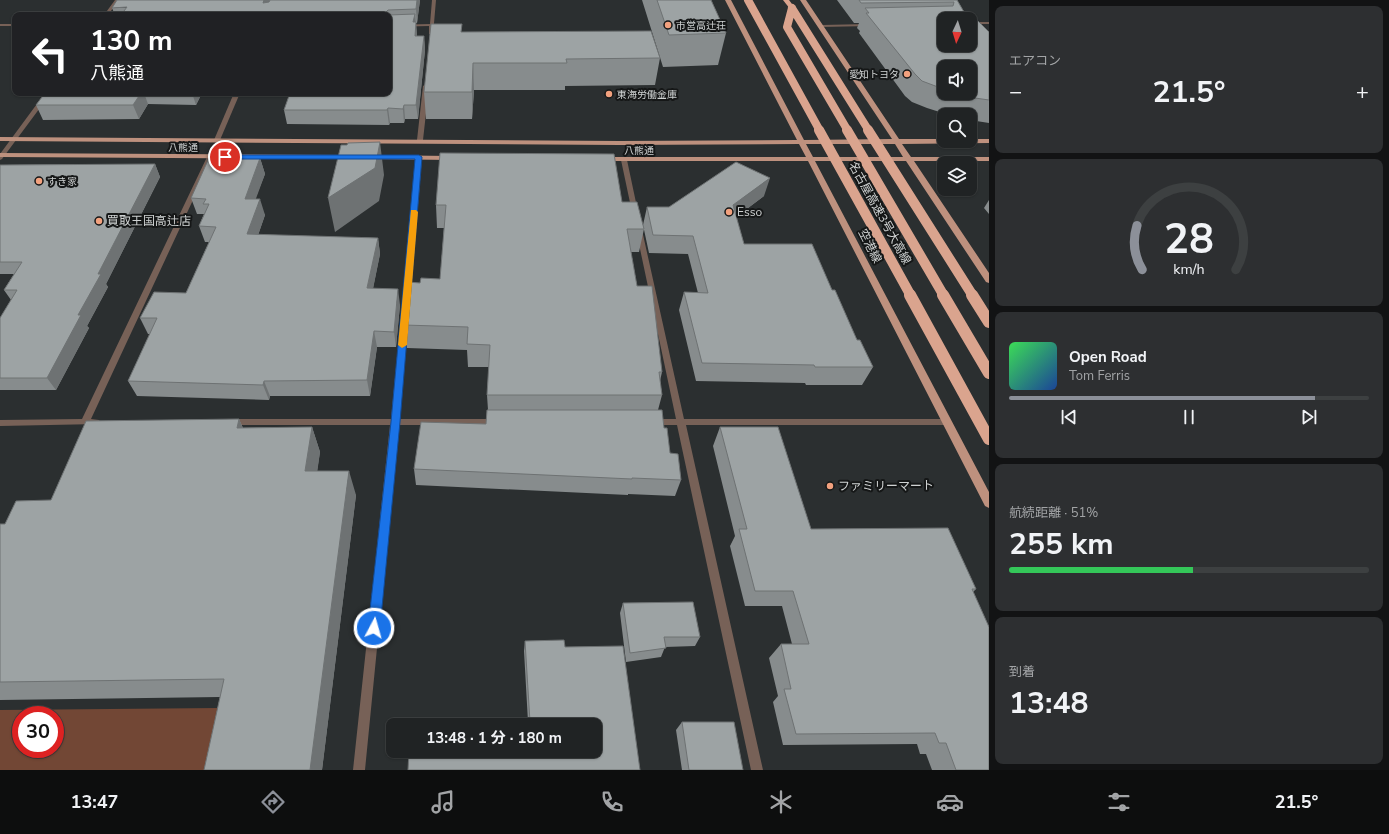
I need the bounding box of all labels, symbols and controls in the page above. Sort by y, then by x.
north arrow [937,12,977,52]
map controls [937,12,977,196]
place label: 市営高辻荘 [676,19,726,33]
marker: 市営高辻荘 [663,20,673,30]
text: 130 m [90,22,173,60]
icon: left [24,28,76,80]
text: エアコン [1009,52,1061,70]
button: sound [937,60,977,100]
text: 八熊通 [90,61,144,85]
place label: 愛知トヨタ [849,68,899,82]
marker: 愛知トヨタ [902,69,912,79]
text: 21.5° [1153,72,1225,113]
text: − [1009,77,1022,107]
text: + [1356,77,1369,107]
place label: 東海労働金庫 [617,88,677,102]
marker: 東海労働金庫 [604,89,614,99]
button: search [937,108,977,148]
pin [208,140,242,174]
street label: 八熊通 [168,141,198,155]
street label: 八熊通 [624,144,654,158]
icon: arrive [214,146,236,168]
button: layers [937,156,977,196]
street label: 名古屋高速3号大高線 [845,159,915,267]
place label: すき家 [47,175,77,189]
marker: すき家 [34,176,44,186]
place label: Esso [737,204,762,220]
marker: Esso [724,207,734,217]
text: 28 [1164,211,1214,268]
place label: 買取王国高辻店 [107,213,191,229]
marker: 買取王国高辻店 [94,216,104,226]
street label: 空港線 [855,226,885,266]
text: km/h [1173,260,1205,279]
text: Open Road [1069,347,1147,367]
text: Tom Ferris [1069,367,1130,385]
icon: previous [1058,406,1080,428]
icon: pause [1178,406,1200,428]
icon: next [1298,406,1320,428]
place label: ファミリーマート [838,478,934,494]
marker: ファミリーマート [825,481,835,491]
text: 航続距離 · 51% [1009,504,1098,522]
text: 255 km [1009,524,1114,565]
position arrow [353,607,395,649]
text: 到着 [1009,663,1035,681]
text: 13:48 [1009,683,1088,724]
speed limit sign: 30 [12,706,64,758]
text: 13:48 · 1 分 · 180 m [426,728,562,748]
icon: directions [259,788,287,816]
icon: music [429,788,457,816]
icon: phone [598,788,626,816]
icon: climate [767,788,795,816]
icon: car [936,788,964,816]
icon: filters [1105,788,1133,816]
text: 13:47 [71,790,118,814]
text: 21.5° [1275,790,1318,814]

